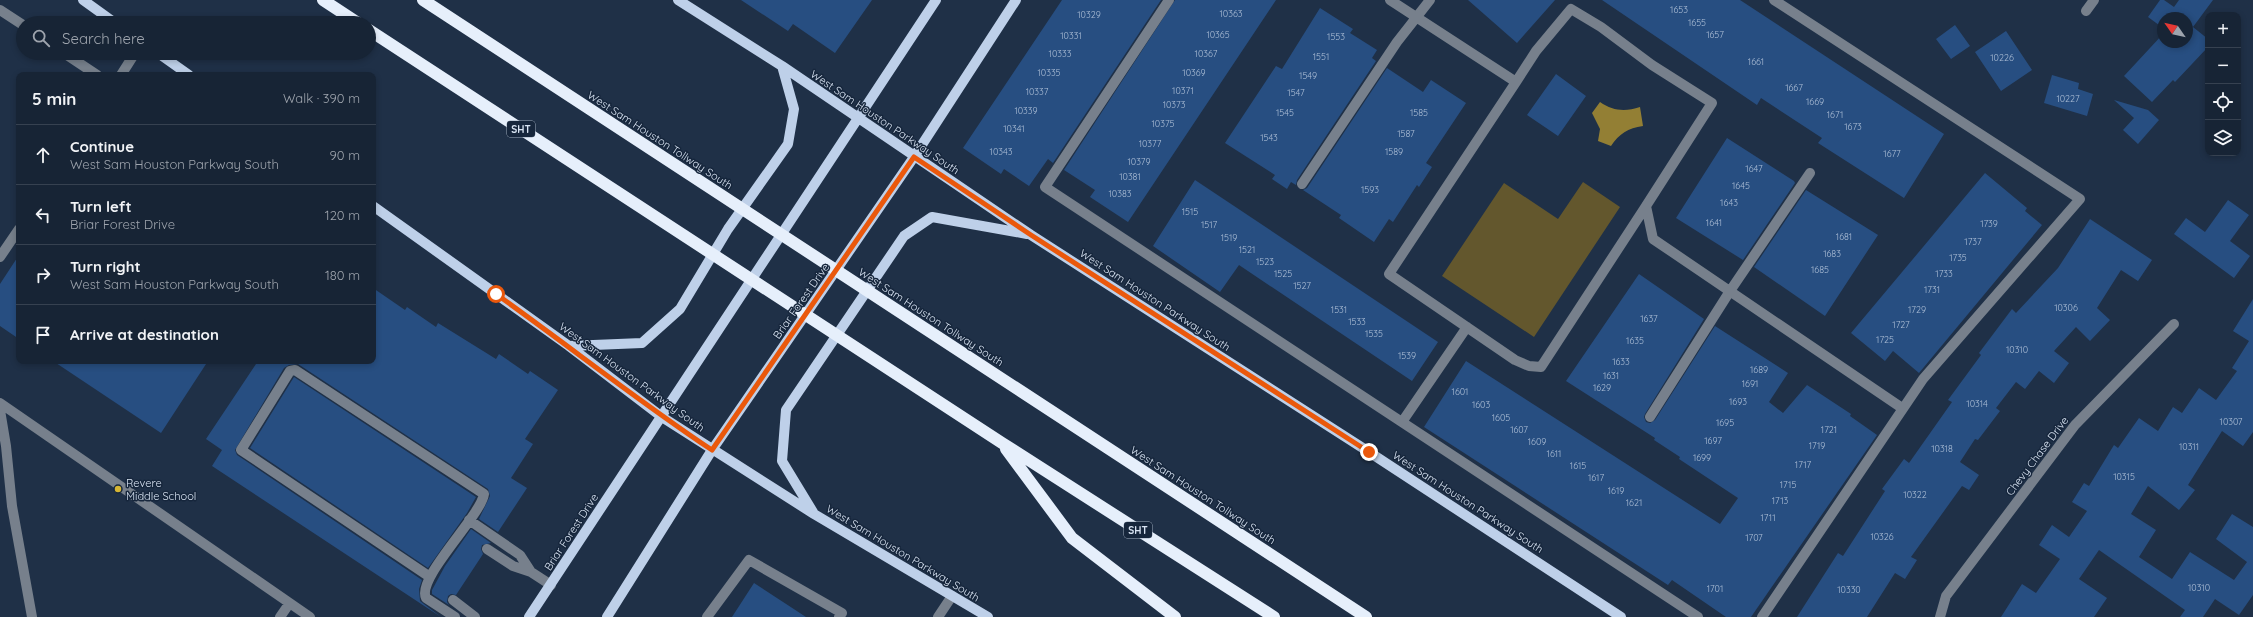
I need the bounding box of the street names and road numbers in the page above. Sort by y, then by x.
street label: West Sam Houston Parkway South [808,67,962,177]
street label: West Sam Houston Tollway South [585,88,735,192]
road number: SHT [507,121,535,137]
street label: West Sam Houston Parkway South [1077,246,1233,354]
street label: Briar Forest Drive [770,261,832,341]
street label: West Sam Houston Tollway South [856,265,1006,369]
street label: West Sam Houston Parkway South [556,319,708,435]
street label: Chevy Chase Drive [2003,414,2071,498]
street label: West Sam Houston Tollway South [1128,443,1278,547]
street label: West Sam Houston Parkway South [1390,448,1546,556]
street label: Briar Forest Drive [541,491,601,573]
street label: West Sam Houston Parkway South [824,501,982,605]
road number: SHT [1124,522,1152,538]

